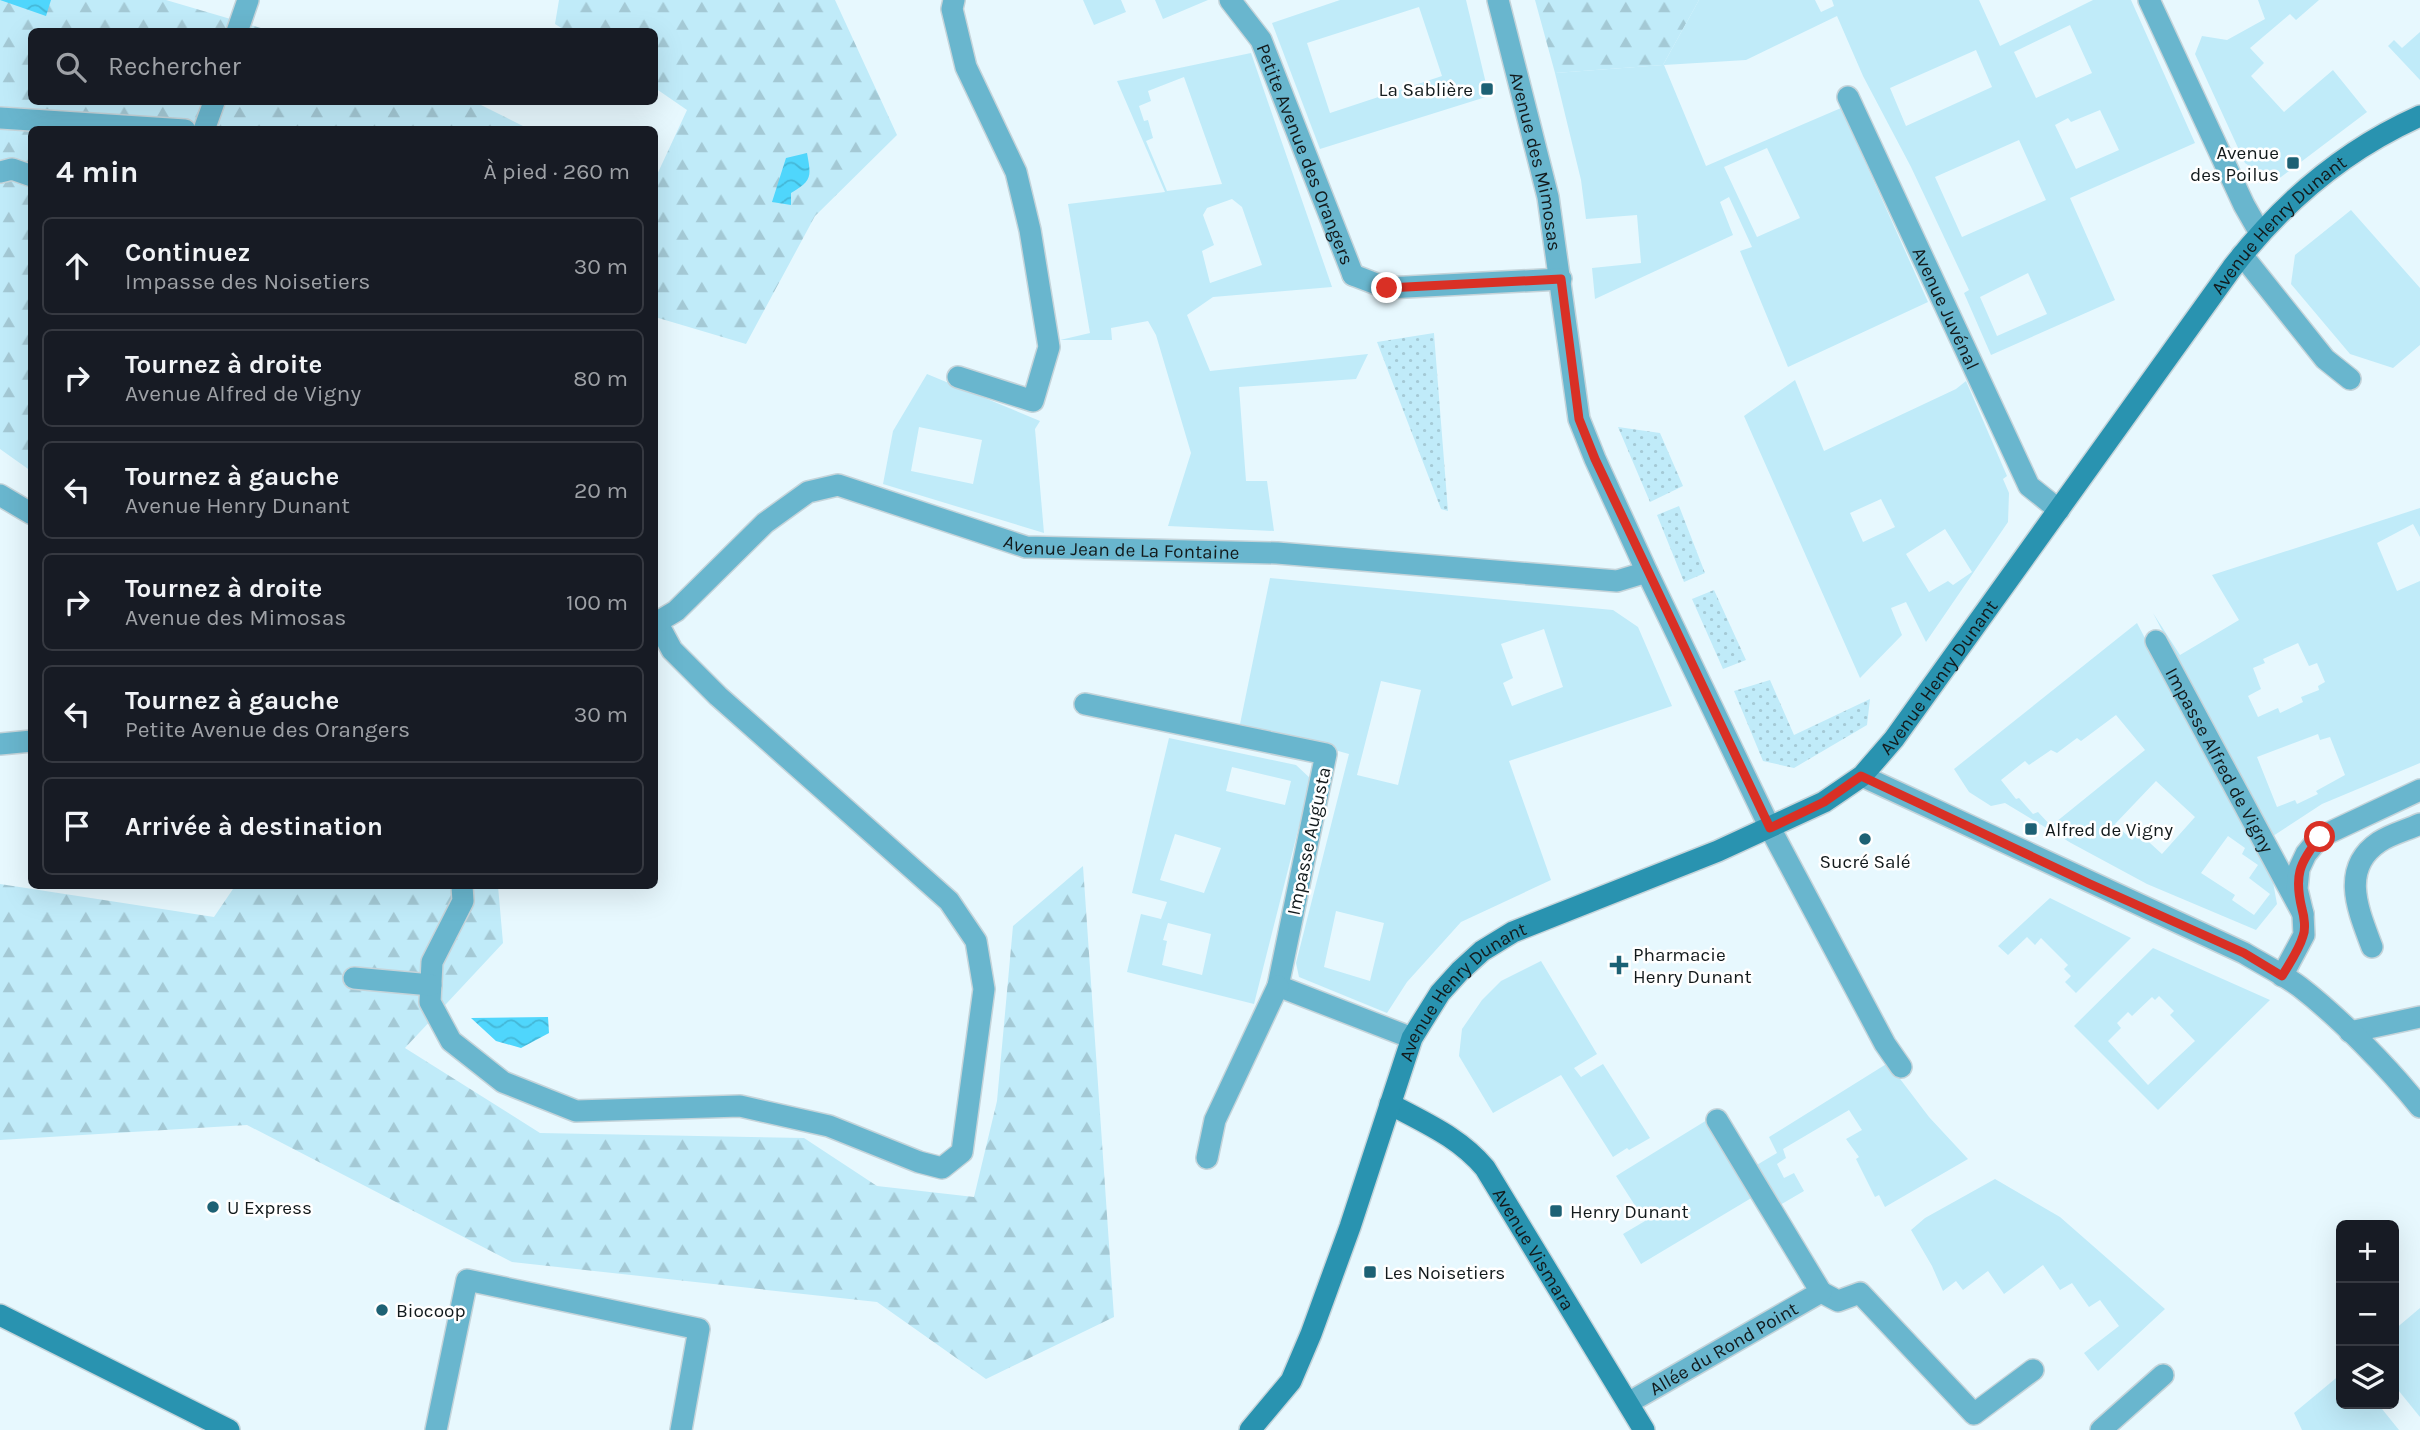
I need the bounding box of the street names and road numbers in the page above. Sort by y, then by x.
street label: Petite Avenue des Orangers [1251,41,1358,268]
street label: Avenue des Mimosas [1505,70,1565,252]
street label: Avenue Henry Dunant [2207,151,2351,299]
street label: Avenue Juvénal [1907,244,1983,374]
street label: Avenue Jean de La Fontaine [1001,530,1240,564]
street label: Avenue Henry Dunant [1876,596,2002,759]
street label: Impasse Alfred de Vigny [2160,664,2278,857]
street label: Impasse Augusta [1283,765,1335,917]
street label: Avenue Henry Dunant [1395,918,1530,1064]
street label: Avenue Vismara [1488,1184,1579,1315]
street label: Allée du Rond Point [1646,1298,1802,1400]

